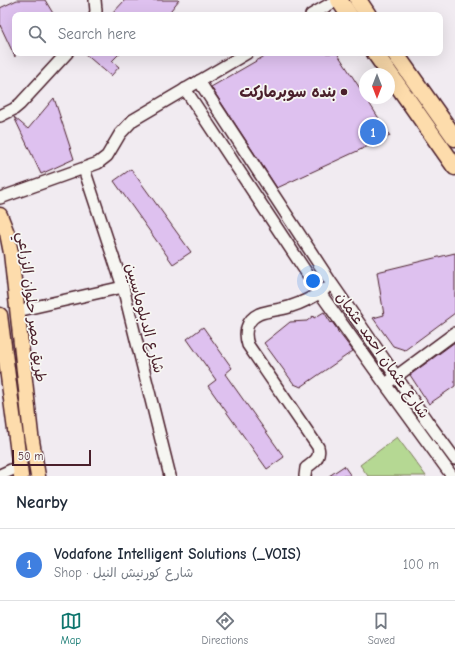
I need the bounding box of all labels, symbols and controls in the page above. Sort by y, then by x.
search box [12,12,443,56]
icon: search [26,23,48,45]
text: Search here [58,25,136,43]
north arrow [359,68,395,104]
place label: بنده سوبرماركت [240,83,336,102]
marker: بنده سوبرماركت [339,87,349,97]
pin: 1 [360,117,386,147]
street label: طريق مصر حلوان الزراعي [10,231,50,384]
street label: شارع الدبلوماسيين [121,261,168,375]
your location [303,271,323,291]
street label: شارع عثمان احمد عثمان [332,288,434,422]
scale bar [12,448,91,467]
text: 50 m [18,450,43,463]
text: Nearby [16,493,67,512]
text: Vodafone Intelligent Solutions (_VOIS) [54,545,301,563]
text: 1 [26,557,32,572]
text: 100 m [403,557,439,572]
text: Shop · شارع كورنيش النيل [54,565,193,580]
tab: Map [60,610,82,647]
tab: Directions [202,610,248,647]
tab: Saved [368,610,395,647]

